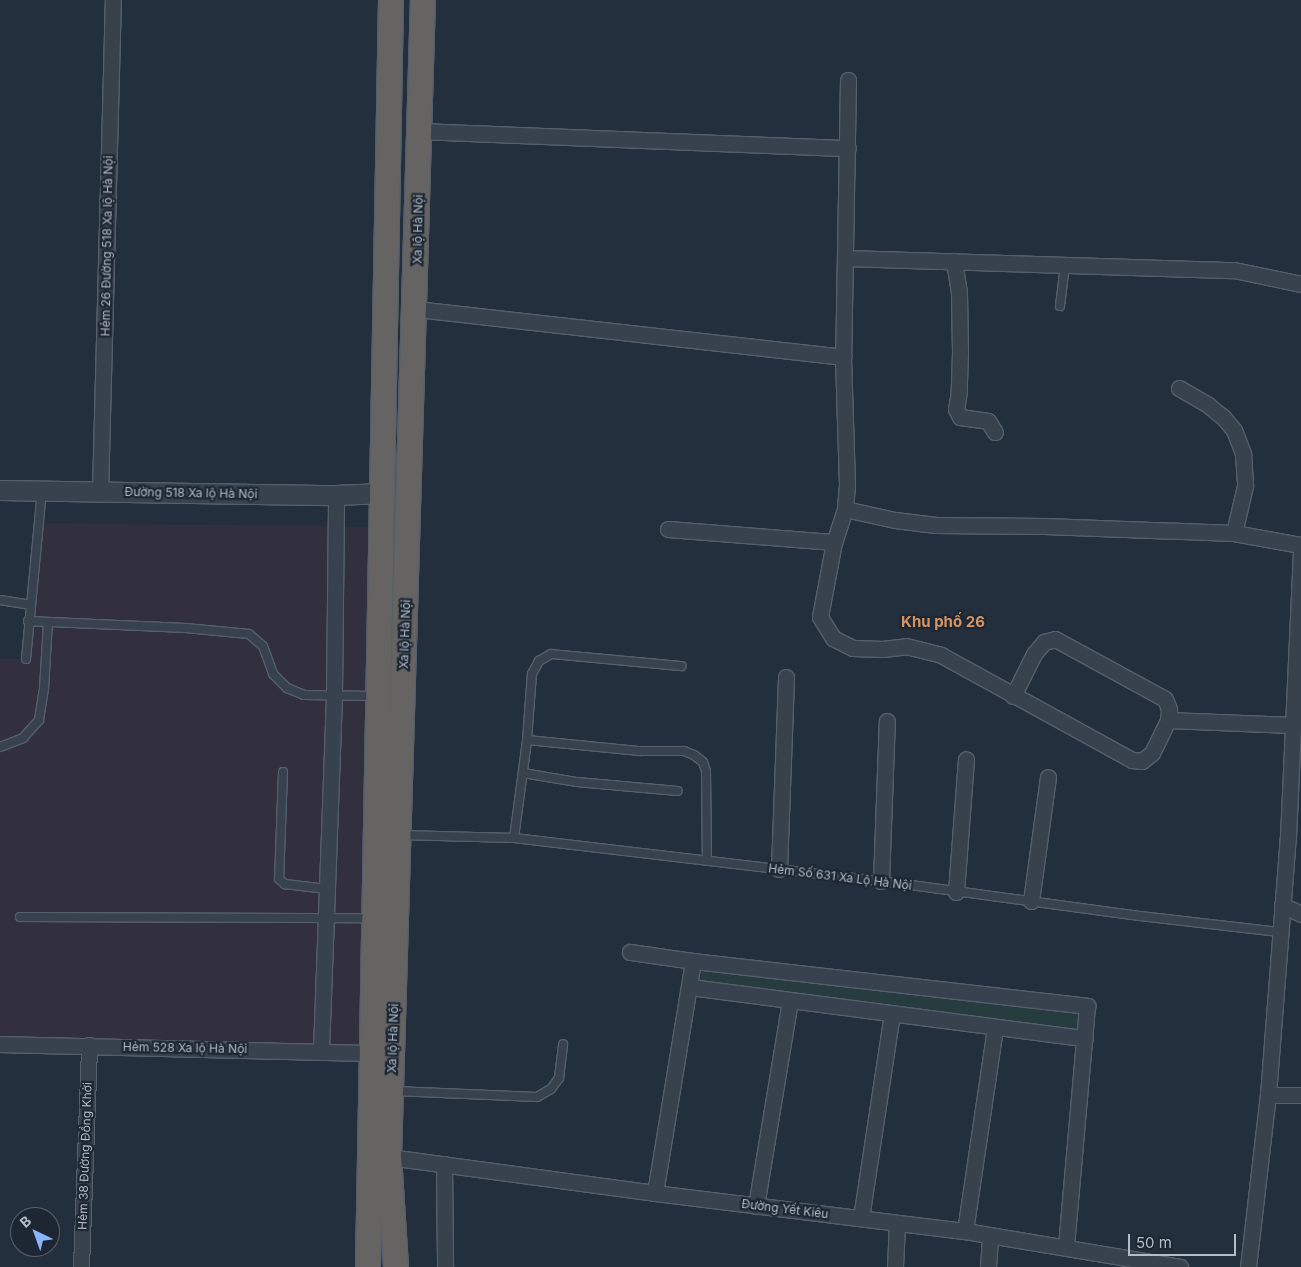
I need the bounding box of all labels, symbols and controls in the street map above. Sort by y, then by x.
street label: Hẻm 26 Đường 518 Xa lộ Hà Nội [98,155,116,337]
street label: Xa lộ Hà Nội [410,194,426,264]
street label: Đường 518 Xa lộ Hà Nội [124,485,258,501]
street label: Xa lộ Hà Nội [397,599,413,669]
district label: Khu phố 26 [901,613,985,631]
street label: Hẻm Số 631 Xa Lộ Hà Nội [767,861,913,893]
street label: Xa lộ Hà Nội [385,1003,401,1073]
street label: Hẻm 528 Xa lộ Hà Nội [123,1040,247,1056]
street label: Hẻm 38 Đường Đồng Khởi [75,1082,95,1230]
street label: Đường Yết Kiêu [741,1197,829,1221]
north arrow [10,1207,60,1257]
text: B [16,1212,34,1231]
scale bar [1131,1224,1238,1256]
text: 50 m [1136,1233,1172,1252]

